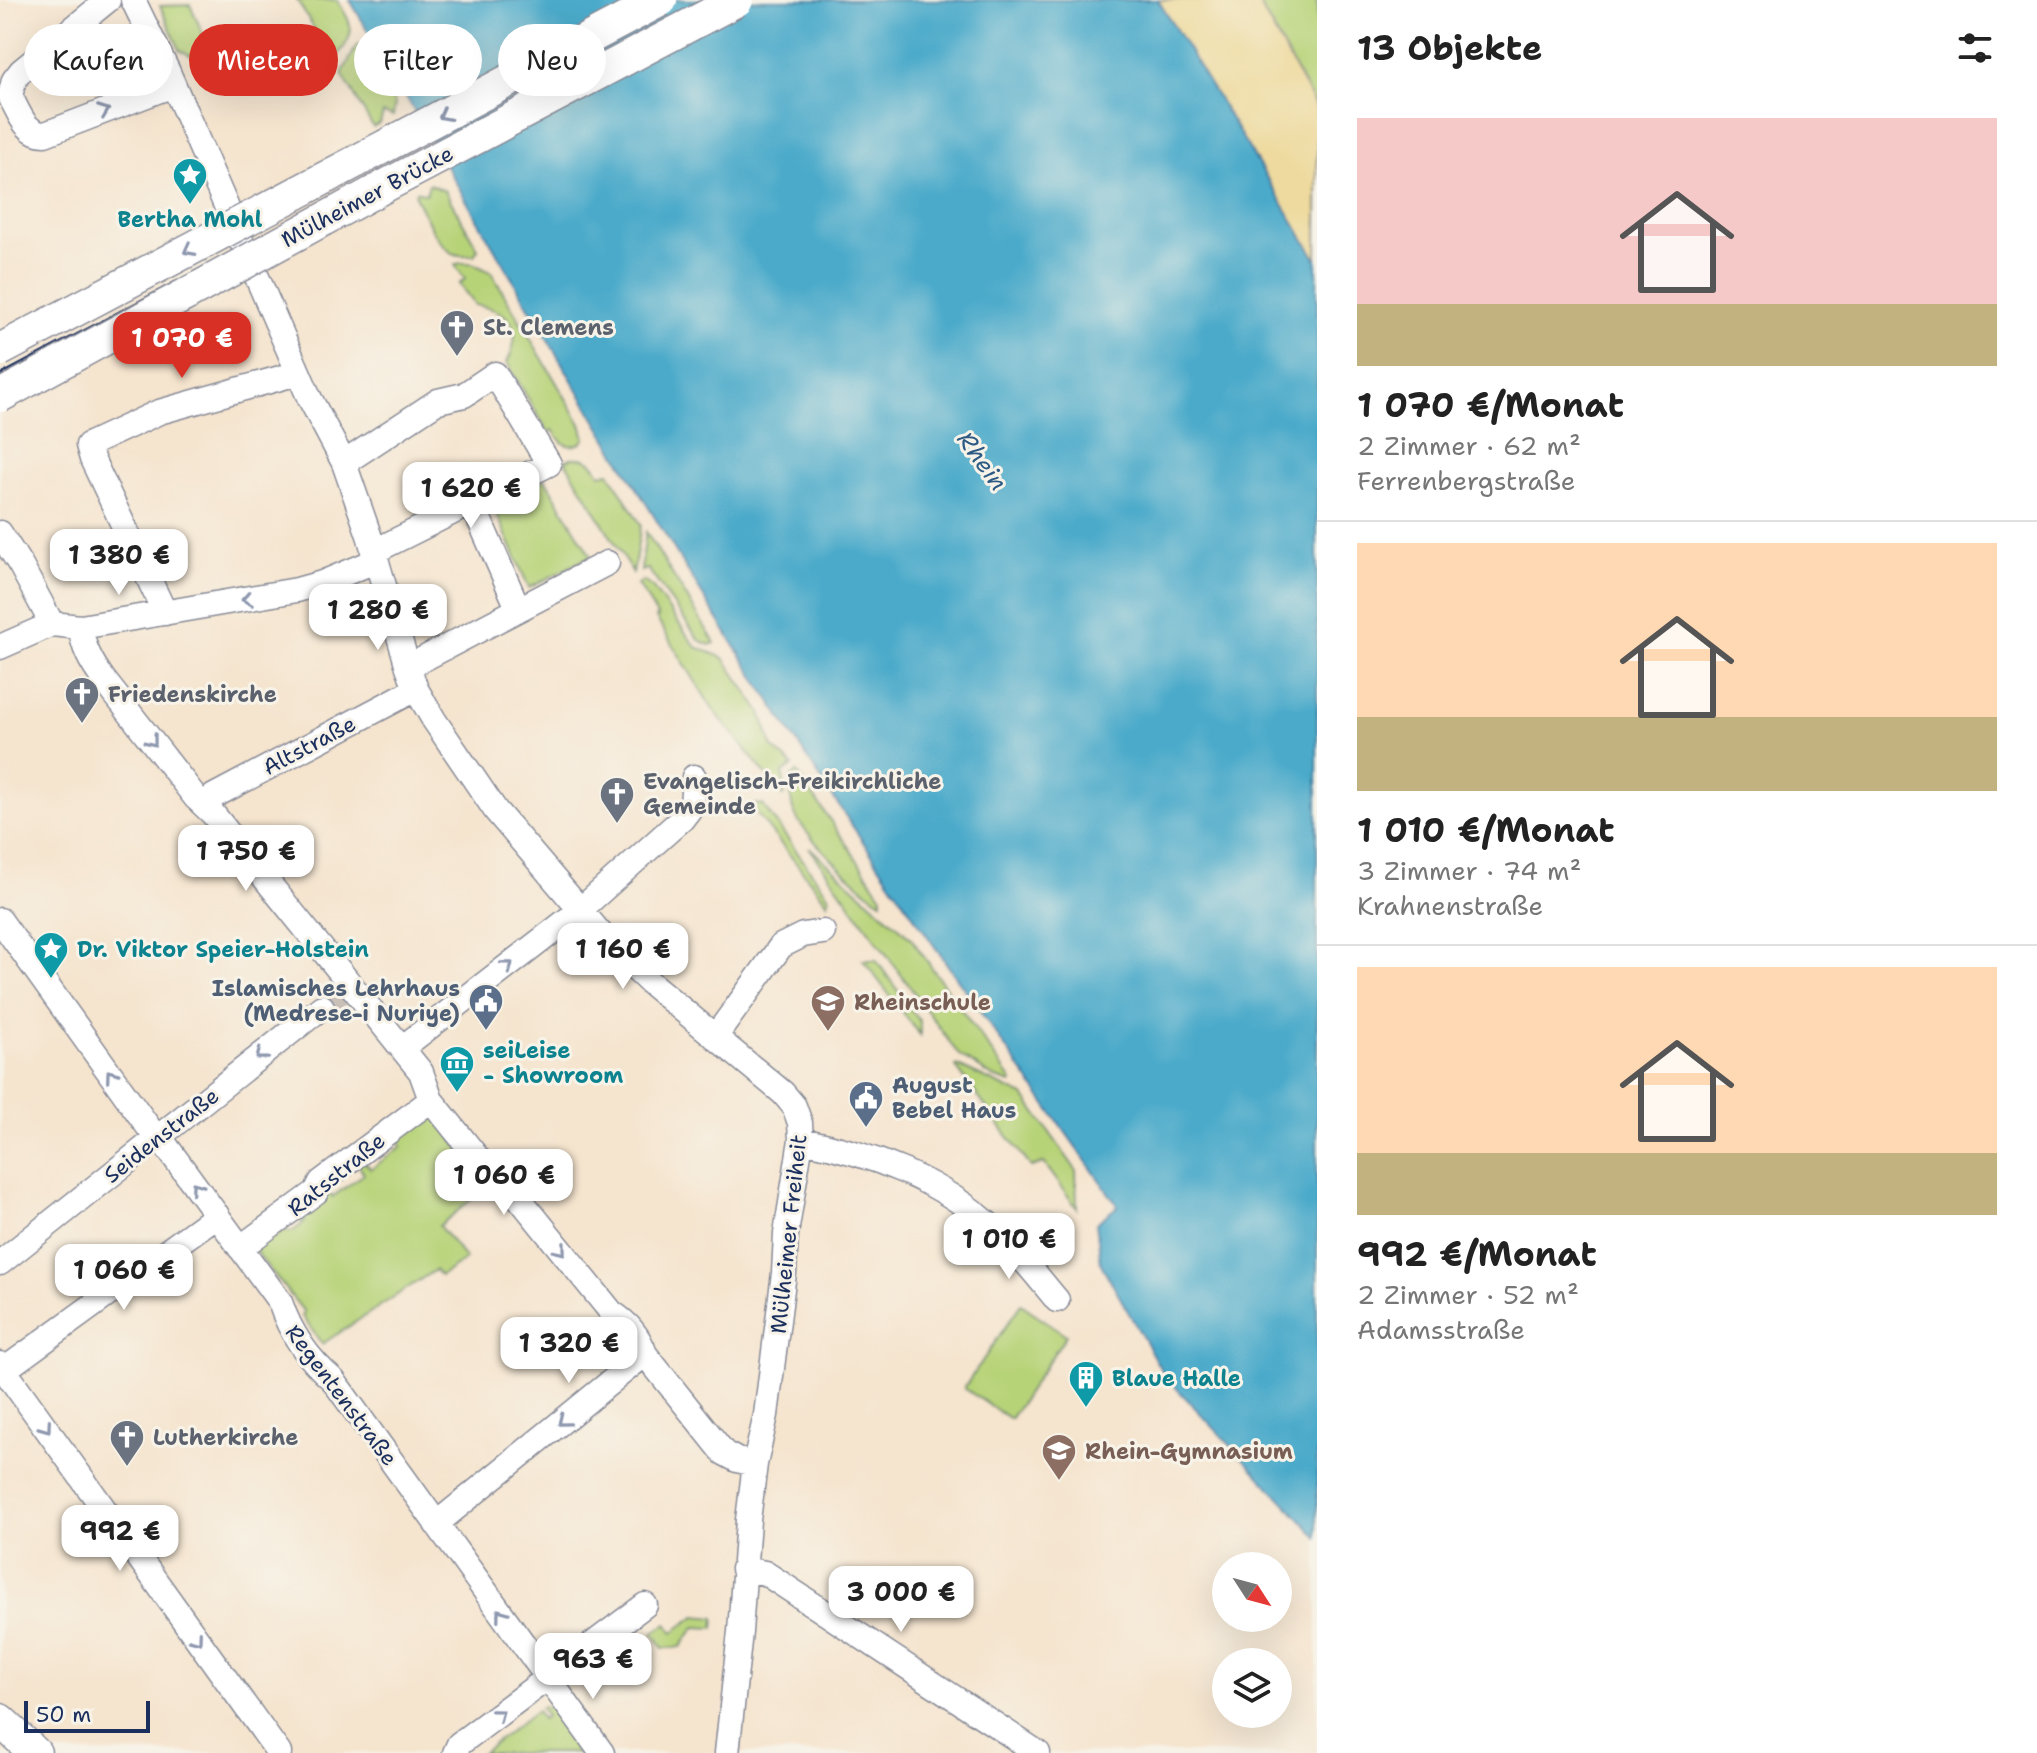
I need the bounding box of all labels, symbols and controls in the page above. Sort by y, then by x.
chip: Kaufen [24,24,173,96]
chip: Mieten [189,24,338,96]
chip: Filter [354,24,482,96]
chip: Neu [498,24,606,96]
text: 13 Objekte [1357,25,1542,71]
icon: filters [1953,26,1997,70]
one-way arrow [96,105,110,121]
one-way arrow [437,106,452,121]
street label: Mülheimer Brücke [276,139,458,254]
place icon: Bertha Mohl [171,156,209,206]
icon: home [1605,170,1749,314]
place label: Bertha Mohl [118,205,263,234]
one-way arrow [183,240,197,255]
church icon: St. Clemens [438,308,476,358]
pin: 1 070 € [108,312,256,380]
place label: St. Clemens [483,313,614,342]
text: 1 070 € [131,320,233,355]
text: 1 070 €/Monat [1357,382,1624,428]
water label: Rhein [950,425,1014,497]
text: 2 Zimmer · 62 m² [1357,428,1581,463]
pin: 1 620 € [397,462,545,530]
text: Ferrenbergstraße [1357,463,1576,498]
text: 1 620 € [420,470,522,505]
pin: 1 380 € [45,529,193,597]
text: 1 380 € [68,537,170,572]
pin: 1 280 € [304,584,452,652]
one-way arrow [240,590,254,607]
text: 1 280 € [327,592,429,627]
icon: home [1605,595,1749,739]
church icon: Friedenskirche [63,675,101,725]
place label: Friedenskirche [108,680,277,709]
street label: Altstraße [258,709,361,782]
one-way arrow [142,732,157,746]
place label: Evangelisch-Freikirchliche Gemeinde [643,767,942,821]
church icon: Evangelisch-Freikirchliche Gemeinde [598,775,636,825]
text: 1 010 €/Monat [1357,807,1615,853]
pin: 1 750 € [172,825,320,893]
text: 1 750 € [196,833,296,868]
text: 3 Zimmer · 74 m² [1357,853,1581,888]
text: Krahnenstraße [1357,888,1543,923]
pin: 1 160 € [549,923,697,991]
place icon: Dr. Viktor Speier-Holstein [32,930,70,980]
text: 1 160 € [575,931,671,966]
place label: Dr. Viktor Speier-Holstein [77,935,369,964]
one-way arrow [499,961,514,975]
place label: Islamisches Lehrhaus (Medrese-i Nuriye) [212,974,460,1028]
public building icon: Islamisches Lehrhaus (Medrese-i Nuriye) [467,982,505,1032]
school or university icon: Rheinschule [809,983,847,1033]
place label: Rheinschule [854,988,991,1017]
icon: home [1605,1019,1749,1163]
place label: seiLeise - Showroom [483,1036,623,1090]
museum icon: seiLeise - Showroom [438,1044,476,1094]
one-way arrow [255,1046,270,1060]
one-way arrow [106,1069,121,1084]
place label: August Bebel Haus [892,1071,1016,1125]
public building icon: August Bebel Haus [847,1079,885,1129]
street label: Seidenstraße [98,1081,225,1189]
street label: Ratsstraße [282,1126,391,1223]
street label: Mülheimer Freiheit [764,1133,813,1335]
pin: 1 060 € [430,1149,578,1217]
text: 1 060 € [453,1157,555,1192]
one-way arrow [191,1181,206,1196]
pin: 1 010 € [935,1213,1083,1281]
text: 1 010 € [962,1221,1056,1256]
text: 992 €/Monat [1357,1231,1597,1277]
one-way arrow [551,1241,566,1256]
pin: 1 060 € [50,1244,198,1312]
text: 1 060 € [73,1252,175,1287]
text: 2 Zimmer · 52 m² [1357,1277,1579,1312]
text: Adamsstraße [1357,1312,1525,1347]
pin: 1 320 € [495,1317,643,1385]
street label: Regentenstraße [279,1319,404,1472]
text: 1 320 € [518,1325,620,1360]
building icon: Blaue Halle [1067,1359,1105,1409]
place label: Blaue Halle [1112,1364,1241,1393]
one-way arrow [558,1411,572,1426]
church icon: Lutherkirche [108,1418,146,1468]
one-way arrow [36,1419,50,1433]
place label: Lutherkirche [153,1423,299,1452]
school or university icon: Rhein-Gymnasium [1040,1432,1078,1482]
place label: Rhein-Gymnasium [1085,1437,1293,1466]
pin: 992 € [64,1505,176,1573]
text: 992 € [79,1513,161,1548]
north arrow [1212,1552,1292,1632]
map controls [1212,1552,1292,1728]
pin: 3 000 € [827,1566,975,1634]
text: 3 000 € [847,1574,955,1609]
one-way arrow [496,1608,510,1623]
one-way arrow [187,1630,202,1644]
pin: 963 € [537,1633,649,1701]
text: 963 € [553,1641,633,1676]
button: layers [1212,1648,1292,1728]
scale bar [24,1697,150,1733]
text: 50 m [36,1700,91,1729]
one-way arrow [490,1709,504,1723]

